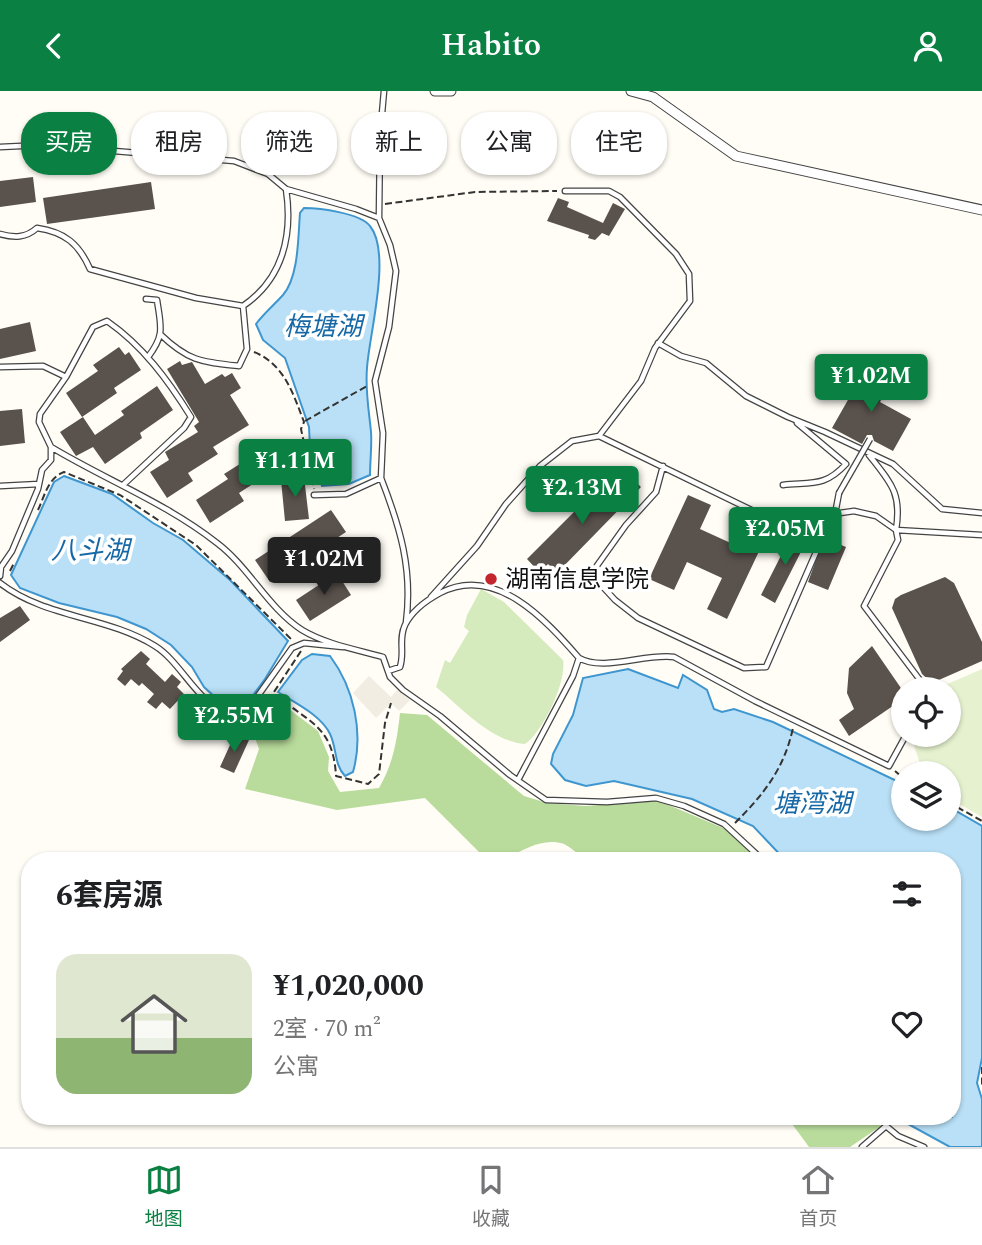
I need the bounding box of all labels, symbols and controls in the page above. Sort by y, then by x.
text: Habito [441,21,541,70]
icon: back [35,27,73,65]
icon: person [909,27,947,65]
chip: 买房 [21,112,117,175]
chip: 租房 [131,112,227,175]
chip: 筛选 [241,112,337,175]
chip: 新上 [351,112,447,175]
chip: 公寓 [461,112,557,175]
chip: 住宅 [571,112,667,175]
water label: 梅塘湖 [284,307,366,347]
pin: ¥1.02M [814,355,928,414]
text: ¥1.02M [831,359,911,394]
pin: ¥1.11M [238,439,352,499]
text: ¥1.11M [255,444,335,479]
pin: ¥2.13M [525,467,639,526]
text: ¥2.13M [542,471,622,506]
pin: ¥2.05M [728,507,842,567]
text: ¥2.05M [745,512,825,547]
water label: 八斗湖 [51,531,133,571]
pin: ¥1.02M [267,538,381,597]
text: ¥1.02M [284,542,364,577]
place label: 湖南信息学院 [505,562,649,598]
marker: 湖南信息学院 [483,571,499,587]
map controls [891,677,961,831]
button: locate [891,677,961,747]
pin: ¥2.55M [177,695,291,754]
text: ¥2.55M [194,699,274,734]
button: layers [891,761,961,831]
water label: 塘湾湖 [773,784,855,824]
text: 6套房源 [56,873,163,919]
icon: filters [888,875,926,913]
text: ¥1,020,000 [273,963,424,1009]
icon: home [112,982,196,1066]
icon: heart [888,1005,926,1043]
text: 2室 · 70 m² [273,1012,381,1047]
text: 公寓 [273,1050,319,1085]
tab: 地图 [145,1161,183,1234]
tab: 收藏 [472,1161,510,1234]
tab: 首页 [799,1161,837,1234]

